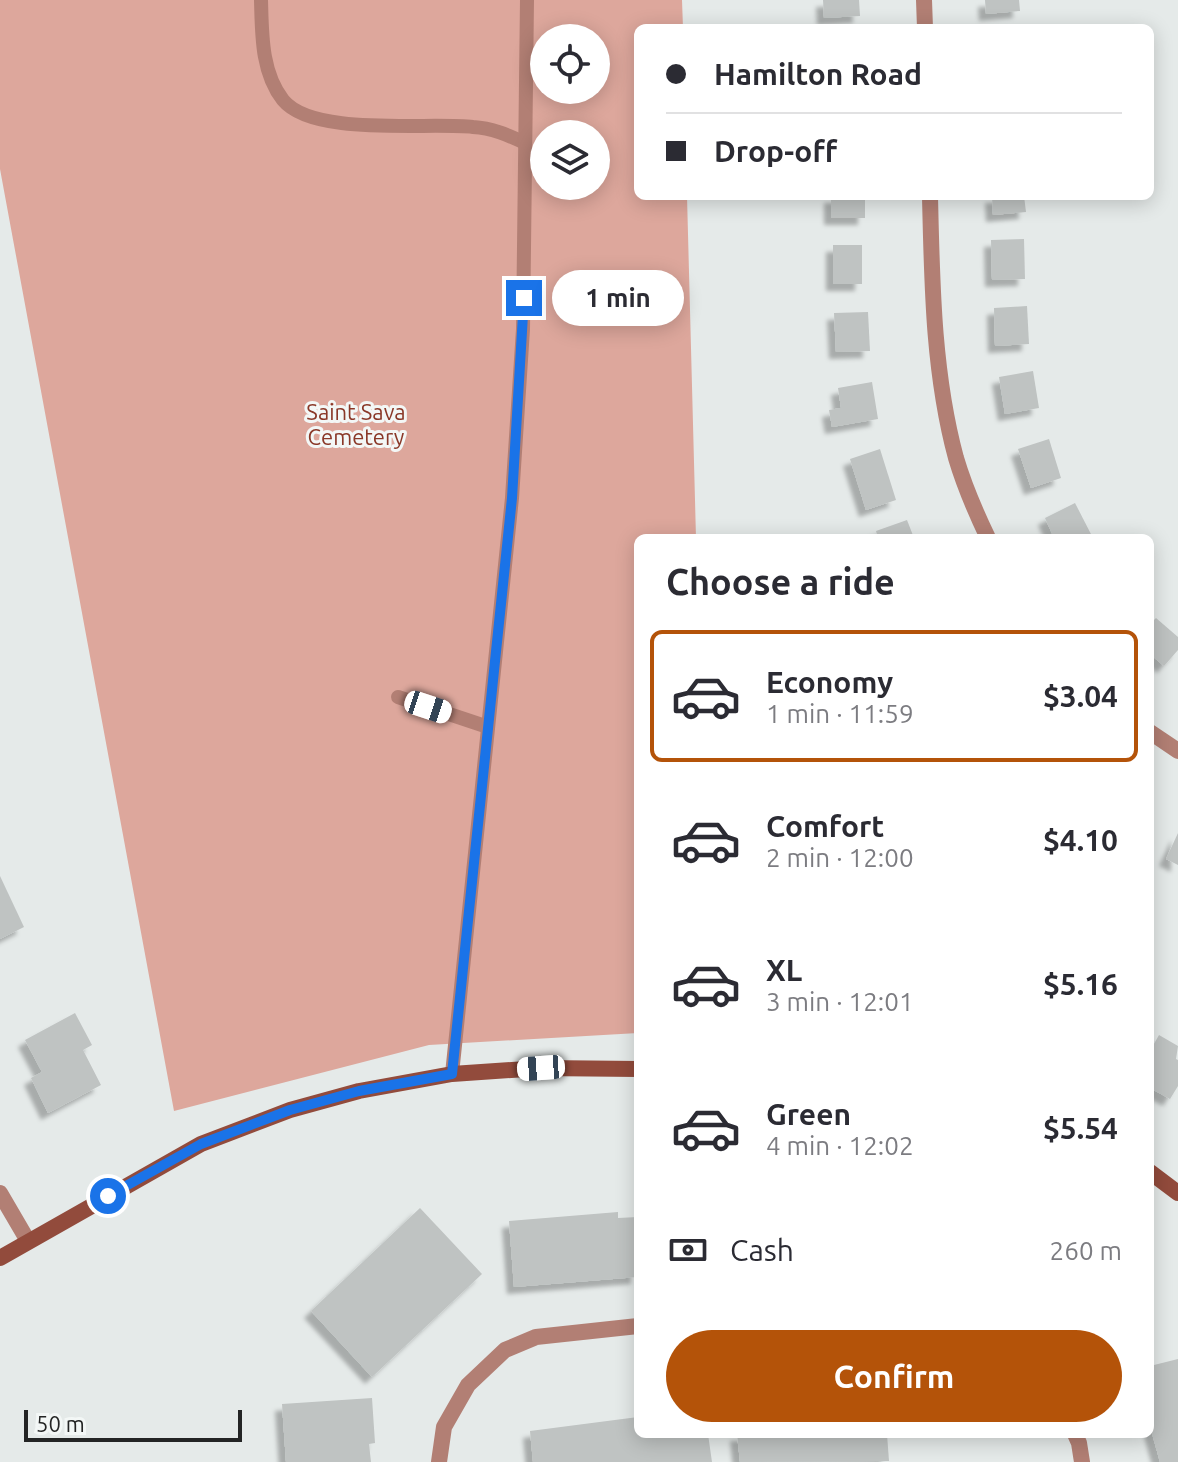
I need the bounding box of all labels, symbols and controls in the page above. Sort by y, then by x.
map controls [530,24,610,200]
button: locate [530,24,610,104]
text: Hamilton Road [714,57,922,91]
button: layers [530,120,610,200]
text: Drop-off [714,134,837,168]
callout: 1 min [552,270,684,326]
route end [506,280,542,316]
text: 1 min [585,283,651,312]
park label: Saint Sava Cemetery [306,399,406,449]
text: Choose a ride [666,561,895,602]
icon: car [670,660,742,732]
text: Economy [766,665,893,699]
text: $3.04 [1043,679,1118,713]
car [401,688,455,726]
text: 1 min · 11:59 [766,699,914,728]
icon: car [670,804,742,876]
text: Comfort [766,809,884,843]
text: $4.10 [1043,823,1118,857]
text: 2 min · 12:00 [766,843,914,872]
icon: car [670,948,742,1020]
text: XL [766,953,802,987]
text: $5.16 [1043,967,1118,1001]
text: 3 min · 12:01 [766,987,914,1016]
car [516,1054,566,1082]
icon: car [670,1092,742,1164]
text: Green [766,1097,851,1131]
text: $5.54 [1043,1111,1118,1145]
text: 4 min · 12:02 [766,1131,914,1160]
route start [90,1178,126,1214]
icon: cash [666,1228,710,1272]
text: Cash [730,1233,794,1267]
text: 260 m [1050,1236,1122,1265]
button: Confirm [666,1330,1122,1422]
scale bar [24,1406,242,1442]
text: 50 m [36,1411,85,1436]

